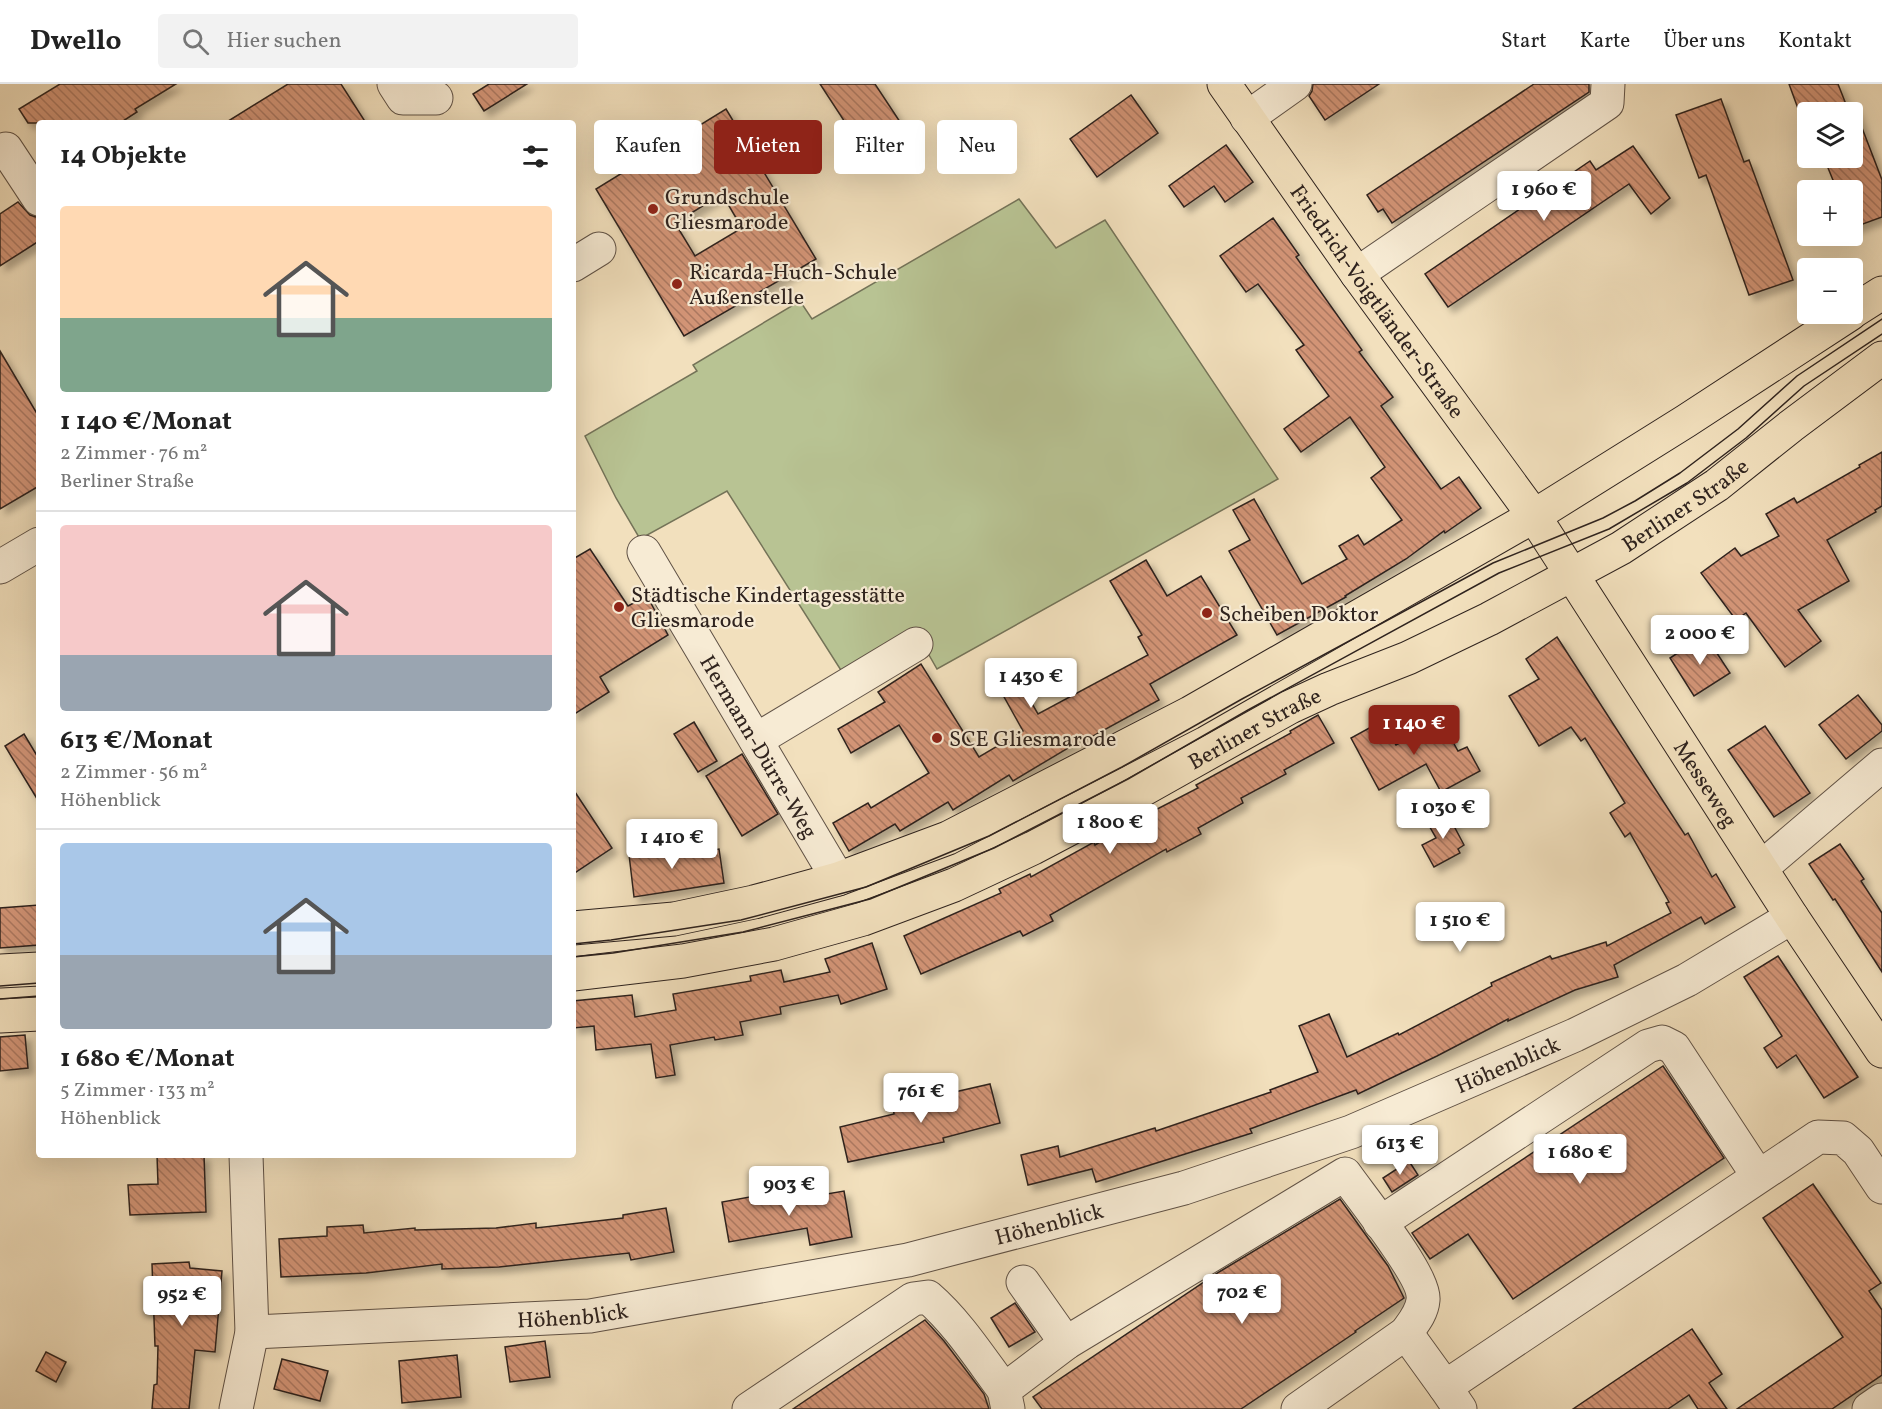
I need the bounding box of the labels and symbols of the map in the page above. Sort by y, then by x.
pin: 1 960 € [1489,171,1599,222]
street label: Friedrich-Voigtländer-Straße [1281,179,1471,426]
place label: Grundschule Gliesmarode [665,183,789,239]
marker: Grundschule Gliesmarode [646,202,660,216]
place label: Ricarda-Huch-Schule Außenstelle [689,258,897,314]
marker: Ricarda-Huch-Schule Außenstelle [670,277,684,291]
street label: Berliner Straße [1617,452,1756,561]
place label: Städtische Kindertagesstätte Gliesmarode [631,581,905,637]
marker: Städtische Kindertagesstätte Gliesmarode [612,600,626,614]
place label: Scheiben Doktor [1219,600,1379,631]
marker: Scheiben Doktor [1200,606,1214,620]
pin: 2 000 € [1645,615,1755,666]
street label: Hermann-Dürre-Weg [691,650,824,845]
pin: 1 430 € [976,658,1086,709]
street label: Berliner Straße [1183,682,1327,779]
pin: 1 140 € [1359,705,1469,756]
place label: SCE Gliesmarode [949,725,1116,756]
marker: SCE Gliesmarode [930,731,944,745]
street label: Messeweg [1665,735,1744,835]
pin: 1 030 € [1388,789,1498,840]
pin: 1 800 € [1055,804,1165,855]
pin: 1 410 € [617,819,727,870]
pin: 1 510 € [1405,902,1515,953]
street label: Höhenblick [1451,1030,1565,1103]
pin: 761 € [879,1073,963,1124]
pin: 613 € [1358,1125,1442,1176]
pin: 1 680 € [1525,1134,1635,1185]
pin: 903 € [747,1166,831,1217]
street label: Höhenblick [992,1197,1107,1255]
pin: 702 € [1200,1274,1284,1325]
pin: 952 € [140,1276,224,1327]
street label: Höhenblick [517,1297,631,1337]

